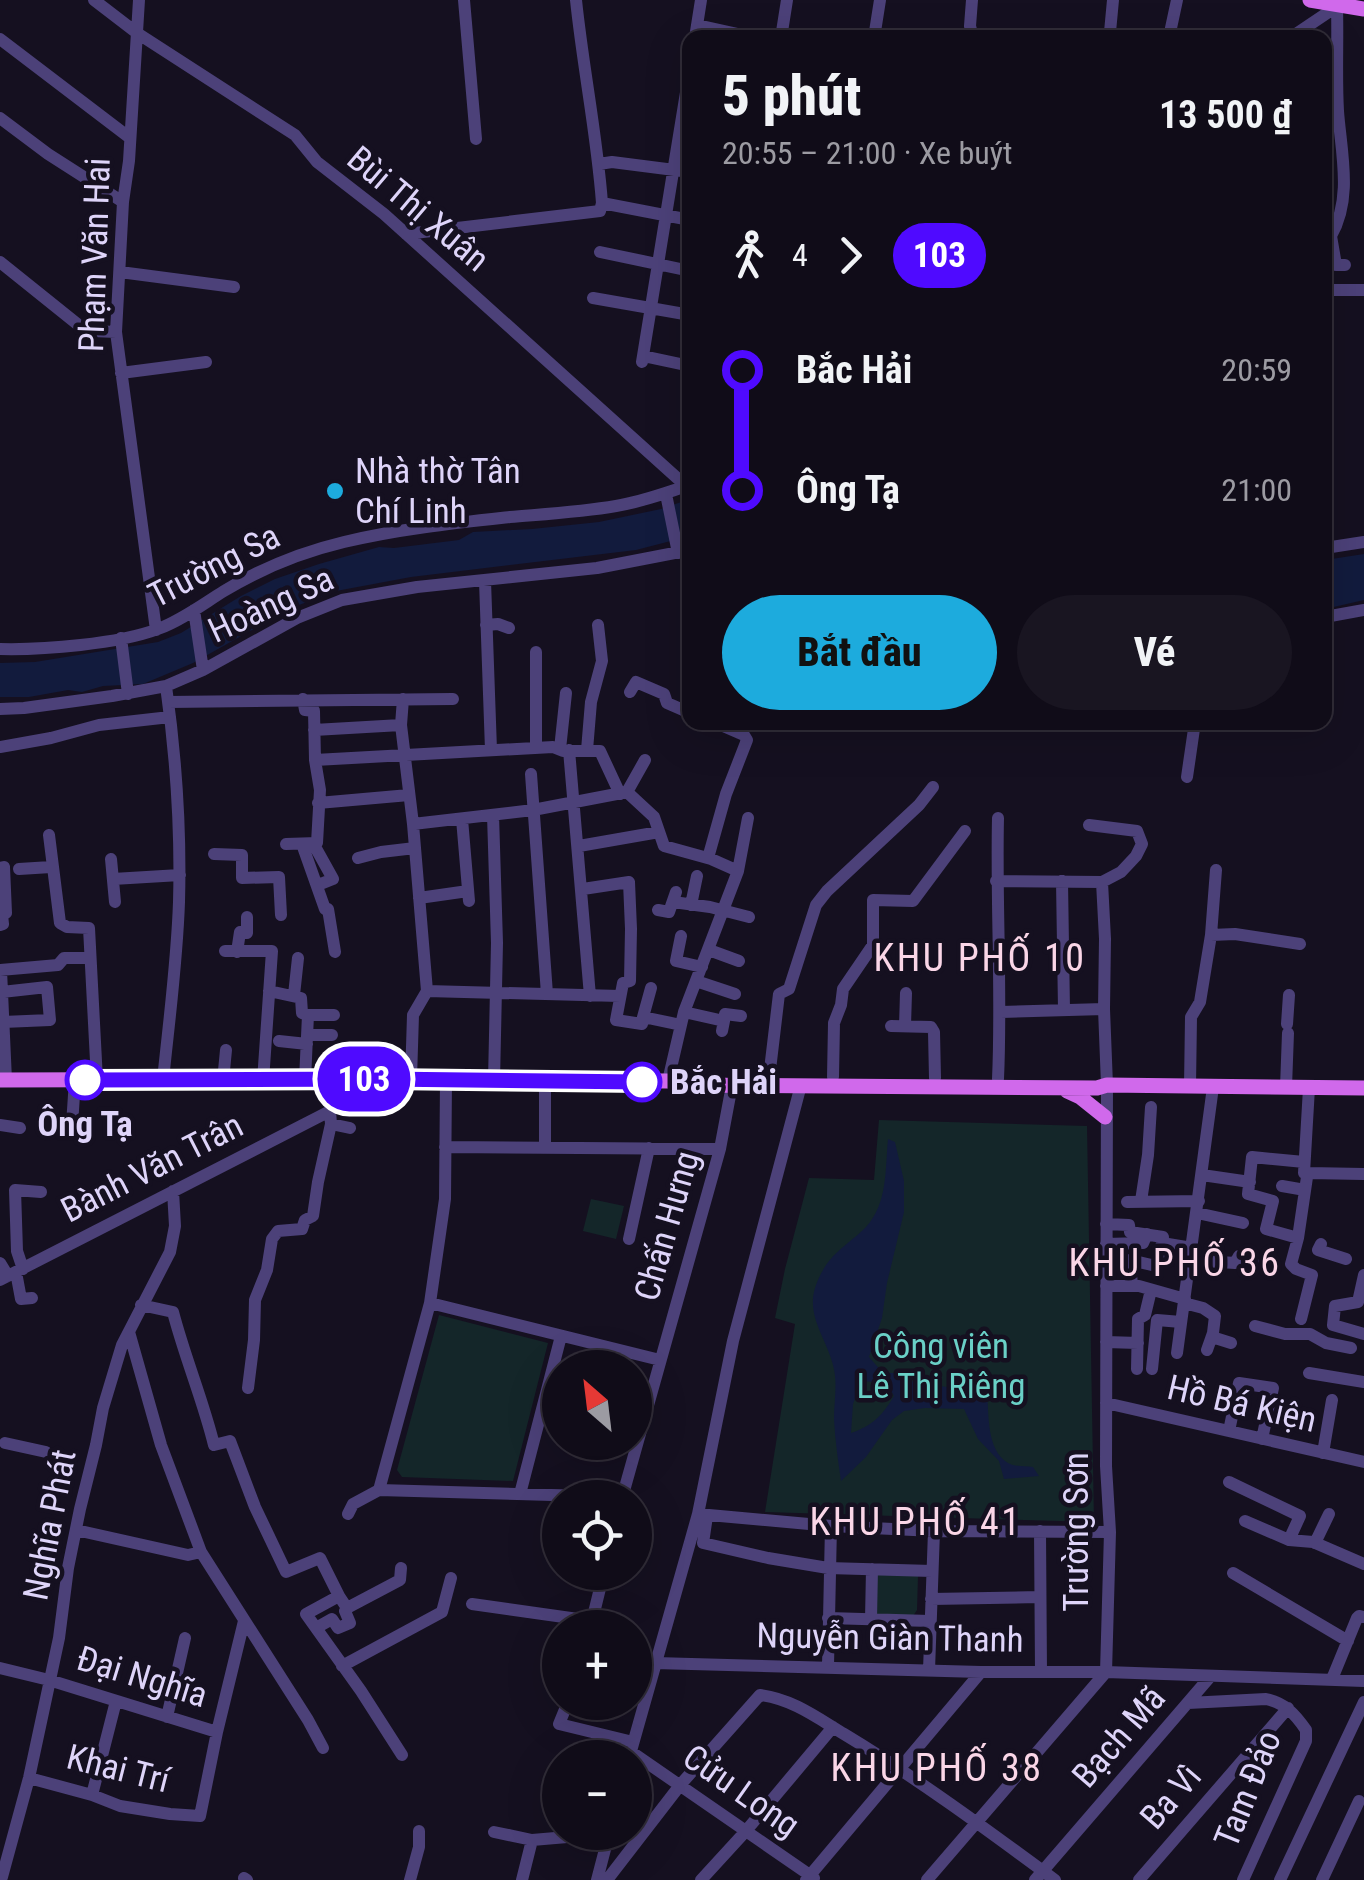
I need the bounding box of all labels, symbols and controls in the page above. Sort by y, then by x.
text: 5 phút [722,64,861,128]
text: 13 500 ₫ [1159,93,1292,137]
text: 20:55 – 21:00 · Xe buýt [722,134,1012,172]
street label: Bùi Thị Xuân [339,138,497,280]
street label: Phạm Văn Hai [71,157,119,353]
icon: walk [722,228,777,283]
icon: forward [823,228,878,283]
text: 103 [913,235,966,276]
text: 4 [792,236,808,274]
text: Bắc Hải [796,348,912,392]
text: 20:59 [1221,351,1292,389]
place label: Nhà thờ Tân Chí Linh [355,451,521,532]
text: Ông Tạ [796,468,900,512]
text: 21:00 [1221,471,1292,509]
marker: Nhà thờ Tân Chí Linh [324,480,346,502]
street label: Trường Sa [142,516,286,616]
street label: Hoàng Sa [202,558,340,652]
button: Bắt đầu [722,595,997,710]
button: Vé [1017,595,1292,710]
district label: KHU PHỐ 10 [873,933,1087,980]
line badge: 103 [306,1046,422,1112]
text: 103 [337,1059,391,1100]
marker: Ông Tạ [66,1061,104,1099]
place label: Bắc Hải [670,1062,777,1103]
marker: Bắc Hải [623,1063,661,1101]
place label: Ông Tạ [37,1104,133,1145]
street label: Bành Văn Trân [54,1105,250,1231]
street label: Chấn Hưng [626,1146,708,1306]
district label: KHU PHỐ 36 [1068,1238,1282,1285]
park label: Công viên Lê Thị Riêng [857,1326,1025,1407]
north arrow [542,1350,652,1460]
map controls [542,1350,652,1850]
street label: Hồ Bá Kiện [1163,1367,1321,1441]
street label: Nghĩa Phát [15,1446,85,1604]
street label: Trường Sơn [1056,1452,1097,1612]
button: locate [542,1480,652,1590]
district label: KHU PHỐ 41 [809,1497,1023,1544]
button: + [542,1610,652,1720]
street label: Nguyễn Giàn Thanh [756,1615,1024,1661]
street label: Đại Nghĩa [72,1638,212,1716]
street label: Bạch Mã [1064,1678,1174,1796]
street label: Tam Đảo [1206,1725,1290,1853]
street label: Cửu Long [675,1736,807,1846]
street label: Khai Trí [63,1737,175,1802]
button: − [542,1740,652,1850]
district label: KHU PHỐ 38 [830,1743,1044,1790]
street label: Ba Vì [1132,1756,1210,1838]

